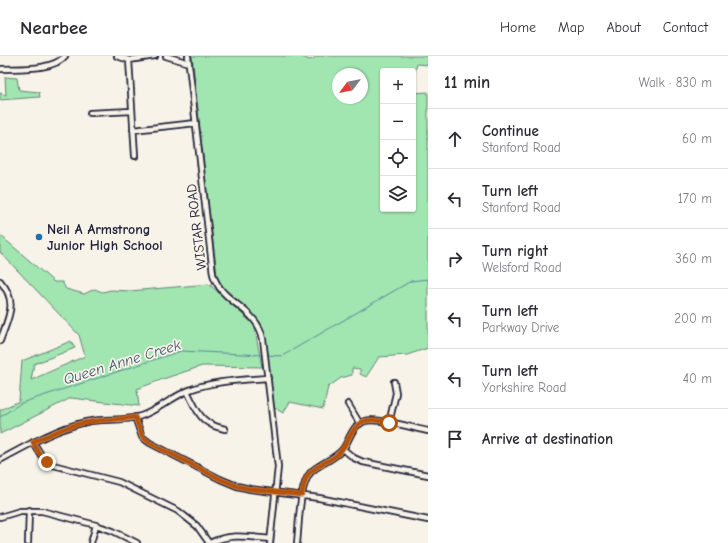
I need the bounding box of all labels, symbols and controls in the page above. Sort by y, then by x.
text: Nearbee [20,17,88,39]
text: Home [500,19,536,36]
text: Map [558,19,584,36]
text: About [606,19,641,36]
text: Contact [663,19,708,36]
north arrow [332,68,368,104]
map controls [380,68,416,212]
button: + [380,68,416,104]
text: 11 min [444,73,490,92]
text: Walk · 830 m [639,75,712,90]
button: − [380,104,416,140]
text: Continue [482,122,539,140]
icon: ahead [444,128,466,150]
text: 60 m [682,131,712,146]
button: locate [380,140,416,176]
text: Stanford Road [482,140,561,155]
button: layers [380,176,416,212]
text: Turn left [482,182,538,200]
street label: WISTAR ROAD [183,183,210,271]
icon: left [444,188,466,210]
text: 170 m [678,191,712,206]
text: Stanford Road [482,200,561,215]
place label: Neil A Armstrong Junior High School [47,221,163,254]
marker: Neil A Armstrong Junior High School [34,232,44,242]
text: Turn right [482,242,548,260]
icon: right [444,248,466,270]
text: 360 m [675,251,712,266]
text: Welsford Road [482,260,562,275]
text: Turn left [482,302,538,320]
icon: left [444,308,466,330]
text: 200 m [674,311,712,326]
text: Parkway Drive [482,320,559,335]
water label: Queen Anne Creek [61,335,184,388]
text: Turn left [482,362,538,380]
icon: left [444,368,466,390]
text: 40 m [683,371,712,386]
text: Yorkshire Road [482,380,566,395]
route start [380,414,398,432]
icon: arrive [444,428,466,450]
text: Arrive at destination [482,430,613,448]
route end [38,453,56,471]

